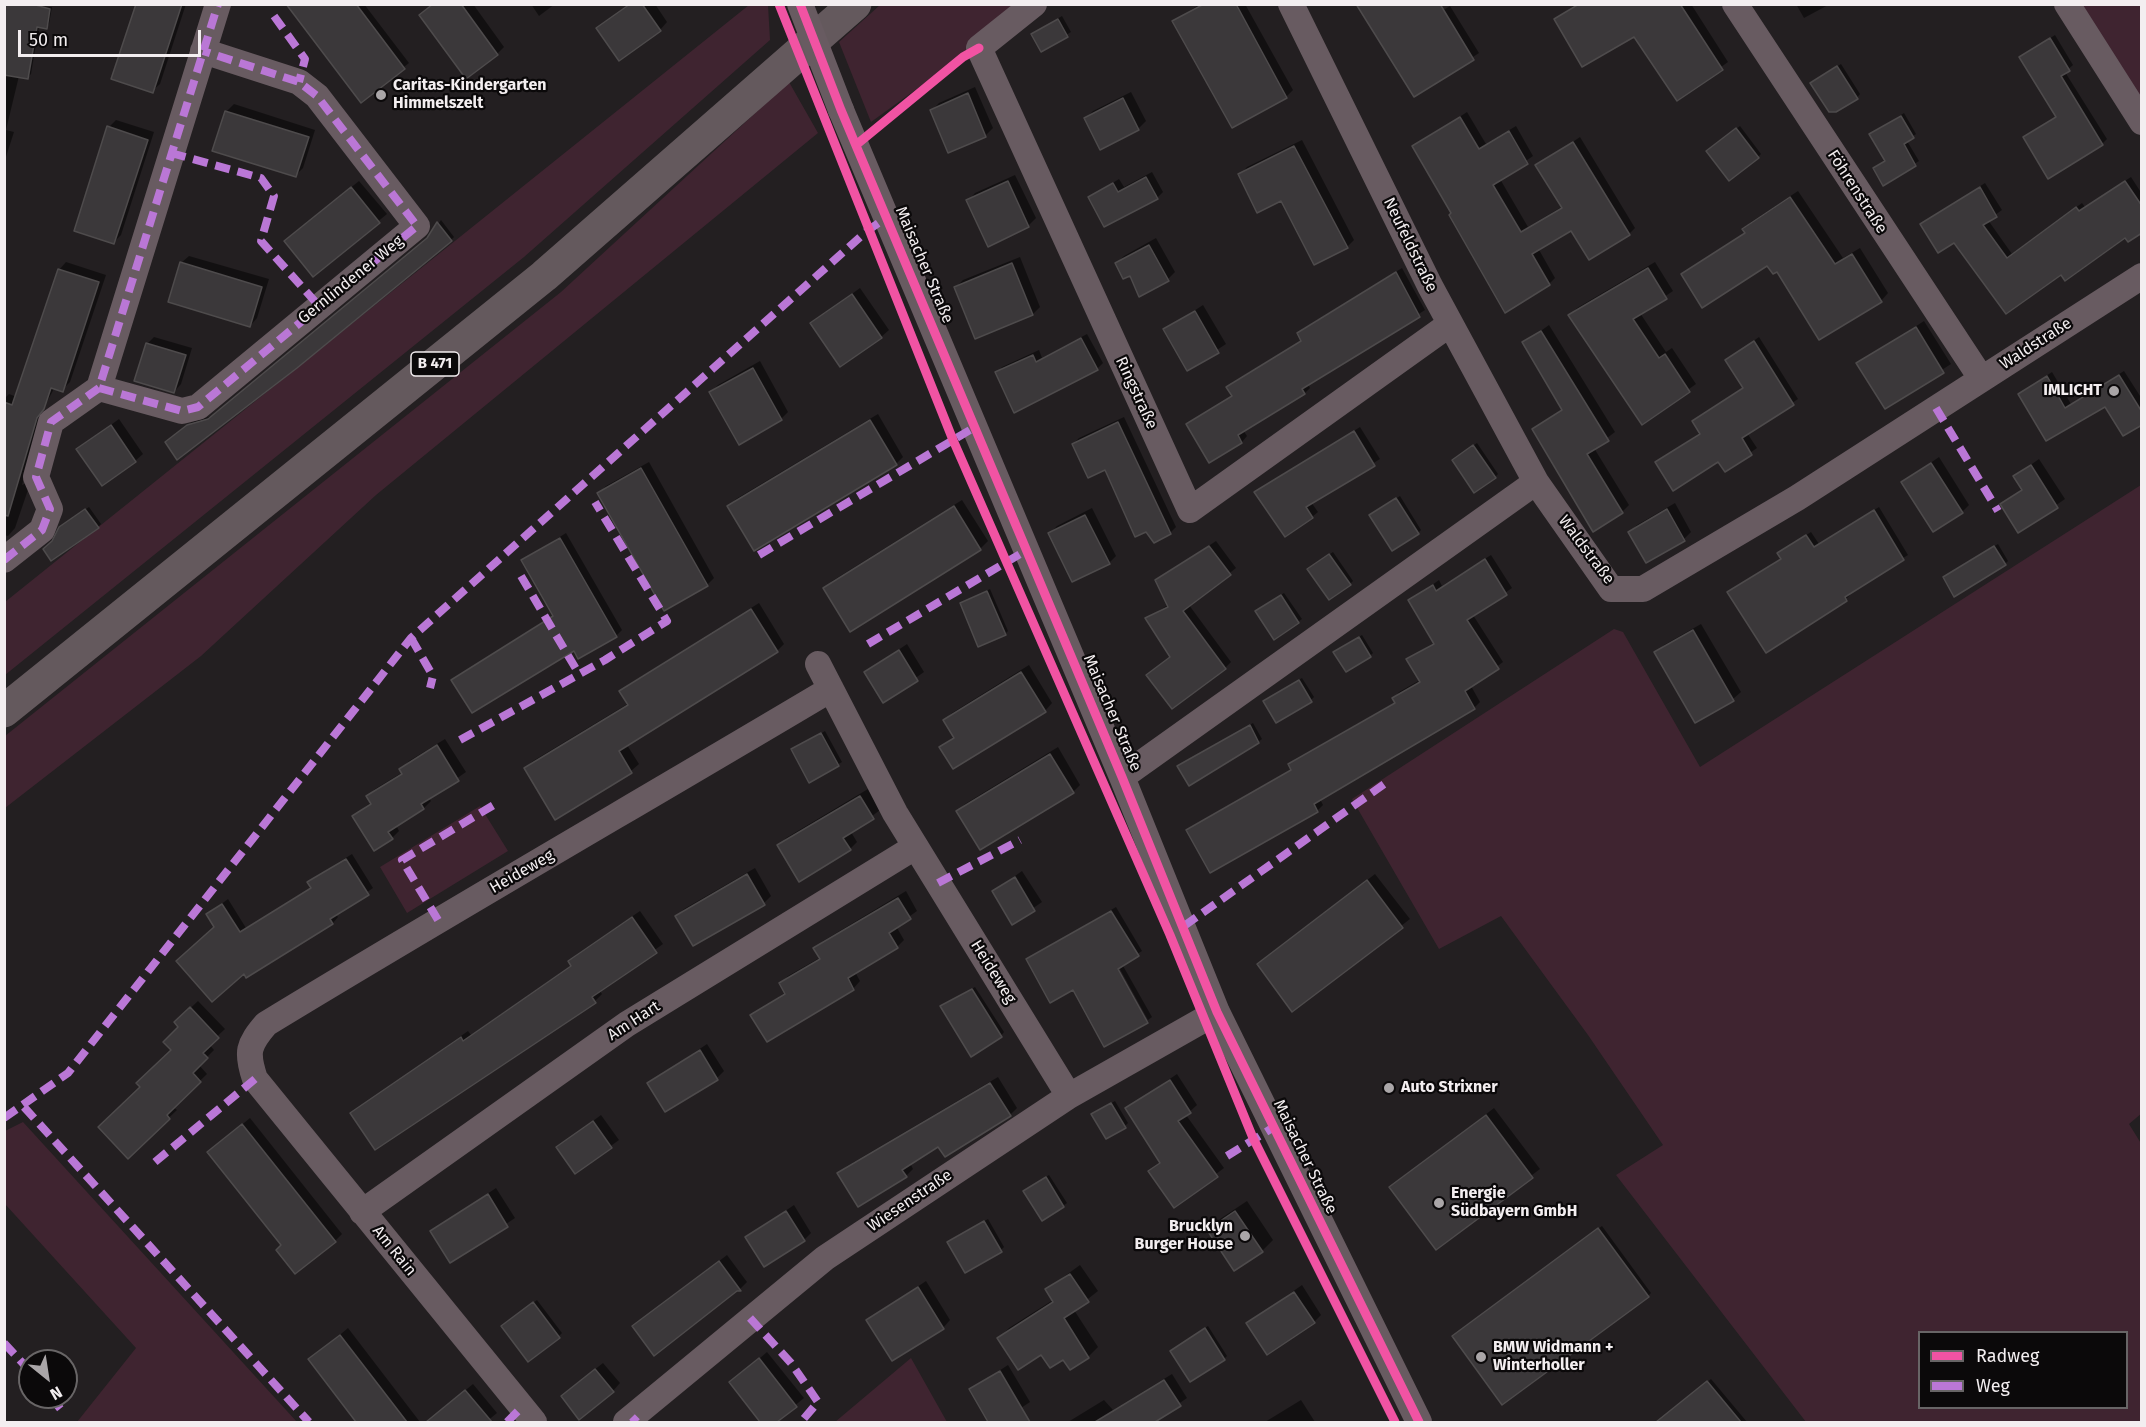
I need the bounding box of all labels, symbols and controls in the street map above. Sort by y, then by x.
scale bar [21,18,204,56]
text: 50 m [29,29,68,51]
place label: Caritas-Kindergarten Himmelszelt [393,76,547,114]
marker: Caritas-Kindergarten Himmelszelt [374,88,388,102]
street label: Föhrenstraße [1823,147,1891,237]
street label: Neufeldstraße [1379,195,1441,295]
street label: Maisacher Straße [891,204,957,326]
street label: Gernlindener Weg [295,232,407,328]
street label: Waldstraße [1997,314,2075,374]
road number: B 471 [411,352,459,376]
street label: Ringstraße [1111,354,1161,432]
place label: IMLICHT [2043,381,2102,401]
marker: IMLICHT [2107,384,2121,398]
street label: Waldstraße [1554,512,1618,588]
street label: Maisacher Straße [1079,652,1145,774]
street label: Heideweg [486,846,558,898]
street label: Heideweg [966,937,1020,1007]
street label: Am Hart [604,997,664,1045]
place label: Auto Strixner [1401,1078,1498,1098]
marker: Auto Strixner [1382,1081,1396,1095]
street label: Maisacher Straße [1269,1097,1341,1217]
street label: Wiesenstraße [864,1166,956,1236]
place label: Energie Südbayern GmbH [1451,1184,1577,1222]
marker: Energie Südbayern GmbH [1432,1196,1446,1210]
place label: Brucklyn Burger House [1135,1217,1233,1255]
street label: Am Rain [368,1222,420,1280]
marker: Brucklyn Burger House [1238,1229,1252,1243]
legend [1918,1331,2128,1409]
place label: BMW Widmann + Winterholler [1493,1338,1613,1376]
text: Radweg [1976,1345,2039,1367]
north arrow [18,1349,78,1409]
marker: BMW Widmann + Winterholler [1474,1350,1488,1364]
text: Weg [1976,1375,2010,1397]
text: N [47,1382,66,1404]

